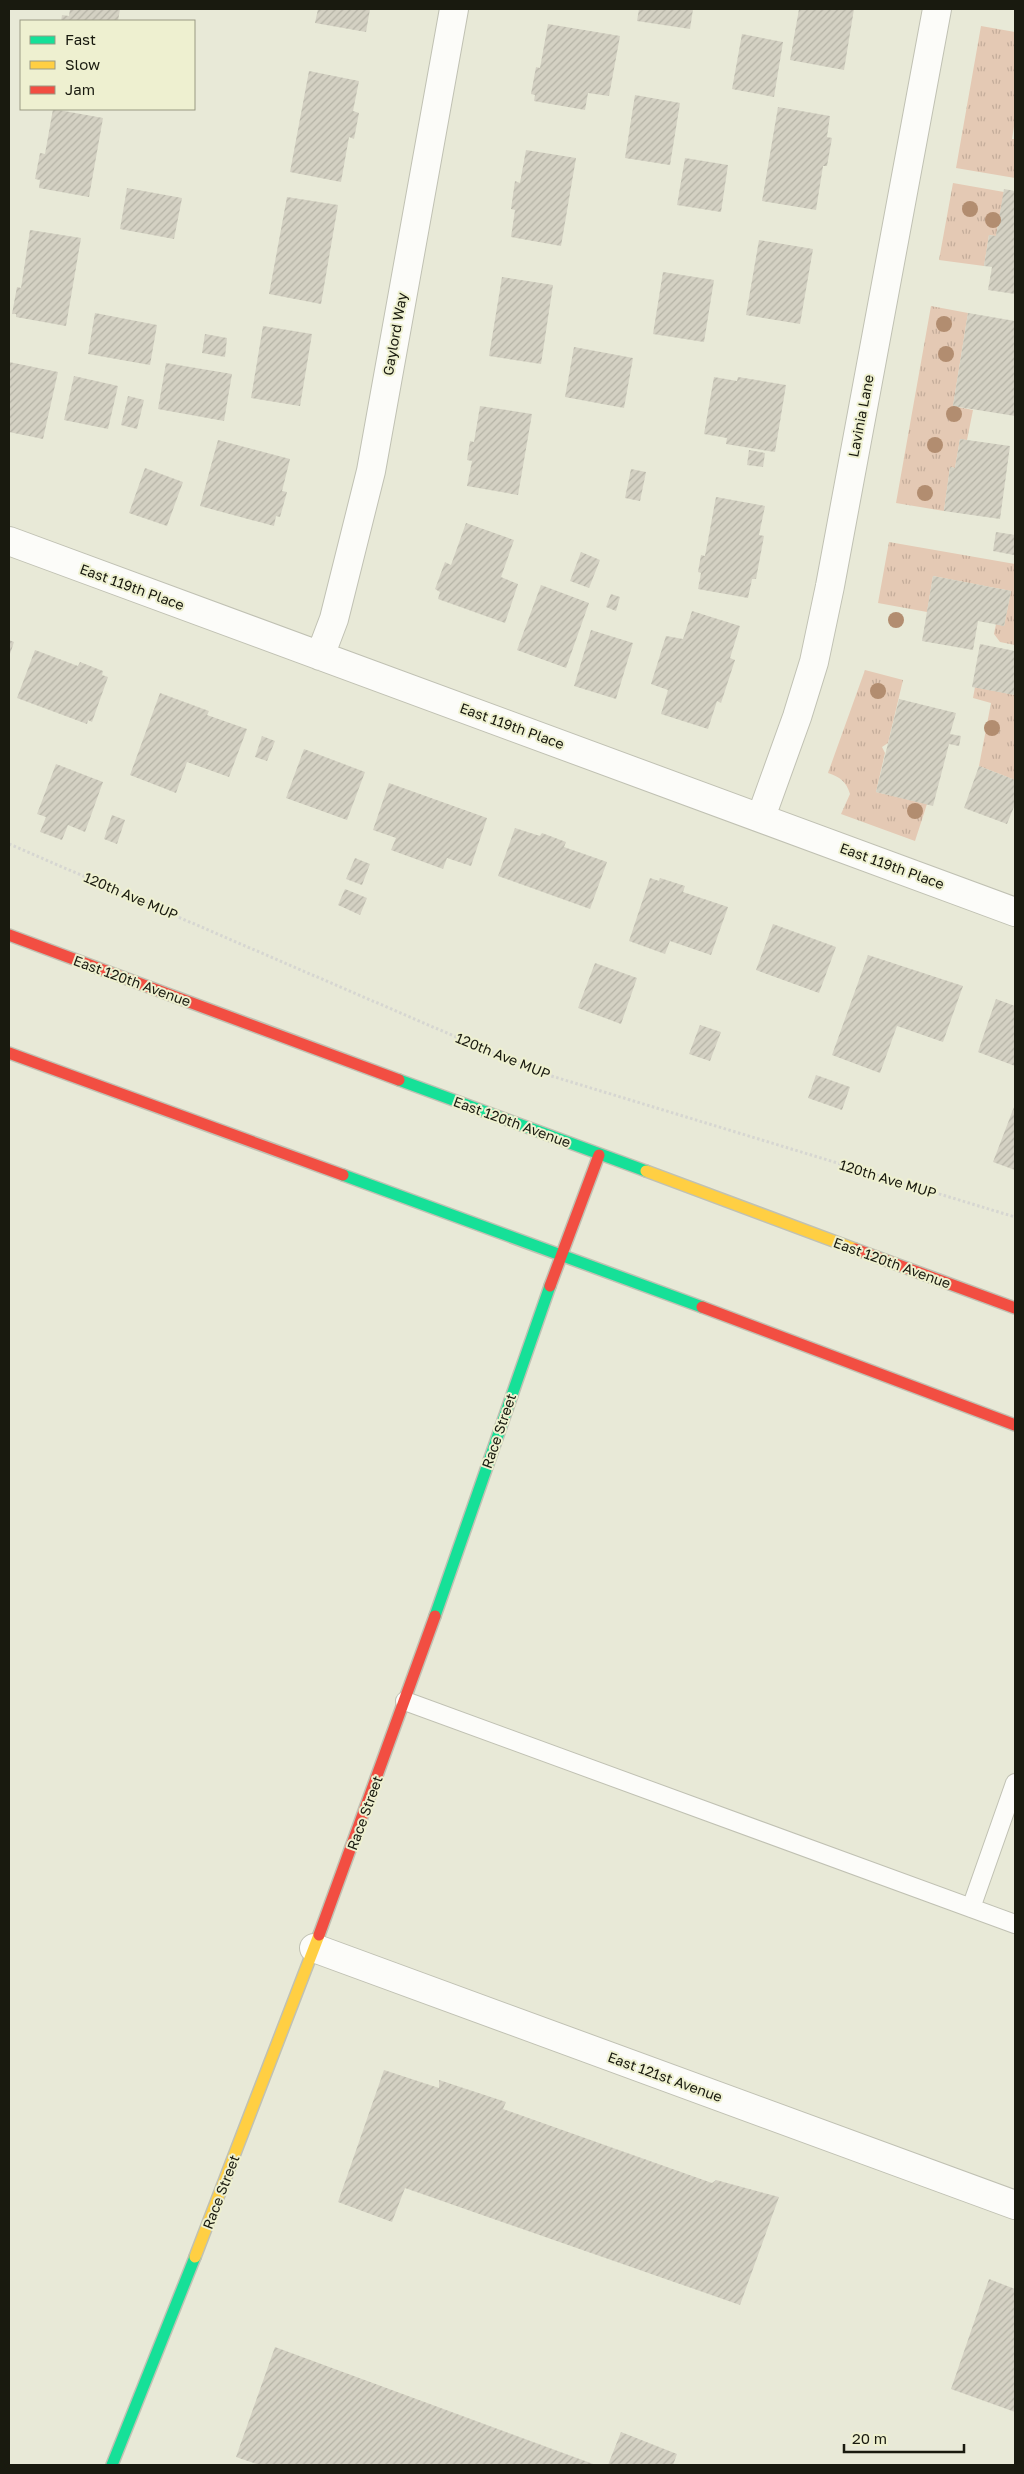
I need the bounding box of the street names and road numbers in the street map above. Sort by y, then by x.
street label: Gaylord Way [379,291,410,377]
street label: Lavinia Lane [844,373,877,459]
street label: East 119th Place [78,560,187,613]
street label: East 119th Place [458,699,567,752]
street label: East 119th Place [838,839,947,892]
street label: 120th Ave MUP [82,868,181,923]
street label: East 120th Avenue [71,951,193,1010]
street label: 120th Ave MUP [453,1029,553,1082]
street label: East 120th Avenue [451,1092,573,1151]
street label: 120th Ave MUP [838,1156,939,1201]
street label: East 120th Avenue [831,1233,953,1292]
street label: Race Street [478,1391,519,1470]
street label: Race Street [343,1773,386,1852]
street label: East 121st Avenue [606,2048,725,2105]
street label: Race Street [199,2152,242,2231]

